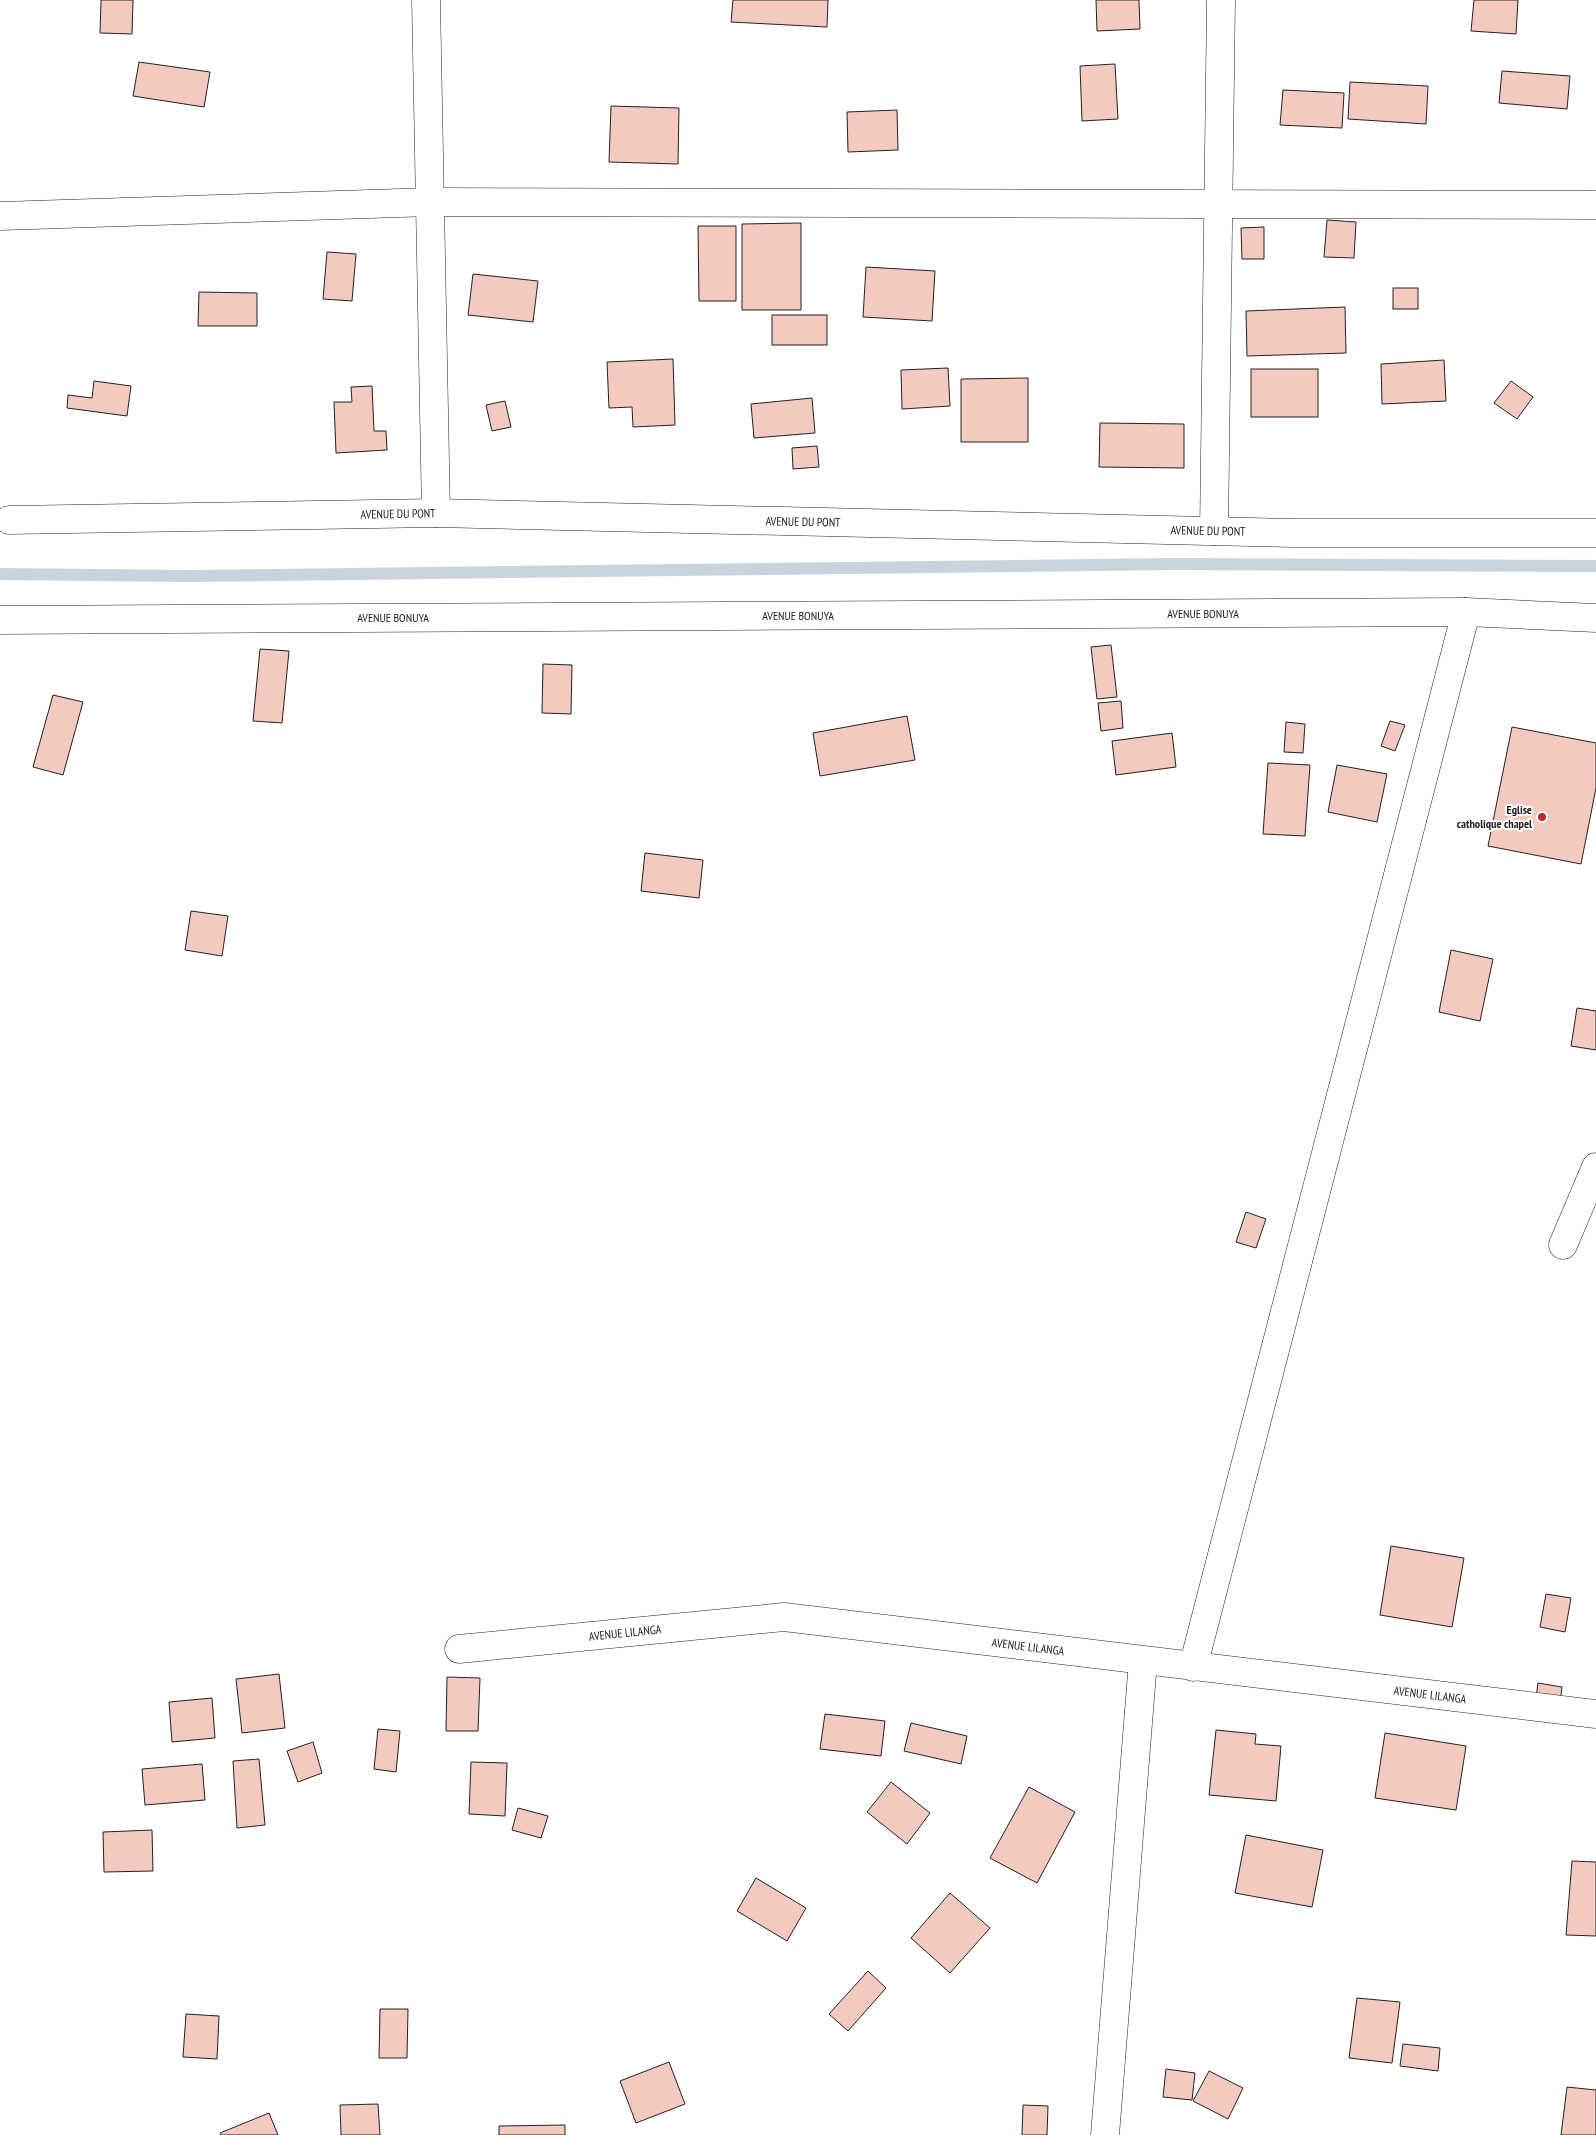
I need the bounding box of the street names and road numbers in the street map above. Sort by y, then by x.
street label: AVENUE DU PONT [360,505,436,522]
street label: AVENUE DU PONT [765,513,841,530]
street label: AVENUE DU PONT [1170,522,1246,539]
street label: AVENUE BONUYA [1167,606,1239,621]
street label: AVENUE BONUYA [762,608,834,623]
street label: AVENUE BONUYA [357,610,429,625]
street label: AVENUE LILANGA [588,1621,662,1644]
street label: AVENUE LILANGA [991,1635,1065,1658]
street label: AVENUE LILANGA [1393,1683,1467,1706]

